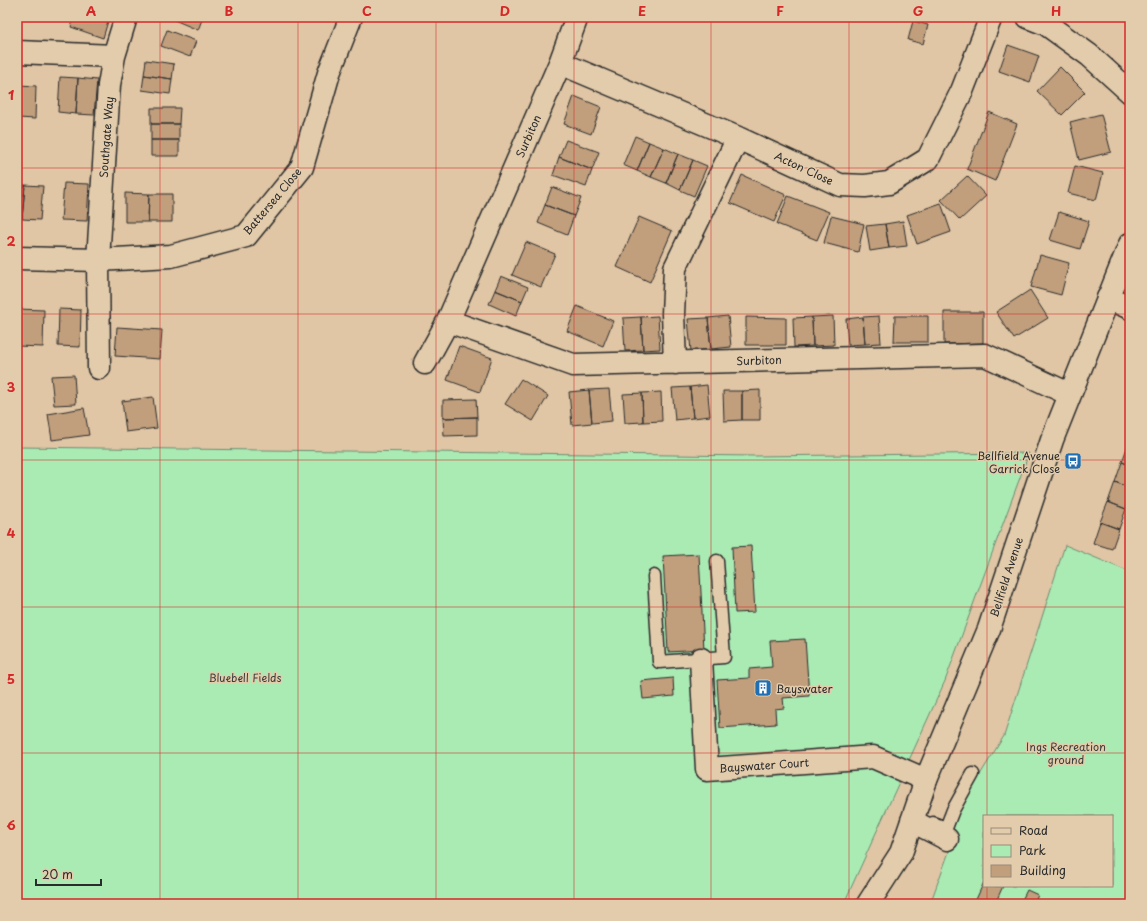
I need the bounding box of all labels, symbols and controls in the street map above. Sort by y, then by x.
text: A [86,1,96,20]
text: B [225,1,234,20]
text: C [362,1,372,20]
text: D [500,1,510,20]
text: E [638,1,646,20]
text: F [776,1,784,20]
text: G [913,1,923,20]
text: H [1051,1,1061,20]
text: 1 [8,85,14,104]
street label: Southgate Way [95,96,117,178]
street label: Surbiton [511,112,545,160]
street label: Acton Close [772,147,836,189]
street label: Battersea Close [239,164,305,238]
text: 2 [6,231,16,250]
street label: Surbiton [736,351,782,369]
text: 3 [7,377,16,396]
place label: Bellfield Avenue Garrick Close [977,447,1060,477]
bus stop icon: Bellfield Avenue Garrick Close [1063,451,1083,471]
text: 4 [7,523,16,542]
street label: Bellfield Avenue [985,535,1027,619]
text: 5 [7,669,15,688]
park label: Bluebell Fields [208,669,282,686]
building icon: Bayswater [753,678,773,698]
place label: Bayswater [776,680,834,697]
park label: Ings Recreation ground [1026,738,1106,768]
street label: Bayswater Court [718,753,810,777]
text: 6 [6,815,16,834]
legend [983,815,1113,887]
text: Road [1019,821,1048,839]
text: Park [1019,841,1046,859]
scale bar [36,861,101,887]
text: Building [1019,861,1066,879]
text: 20 m [42,865,73,883]

